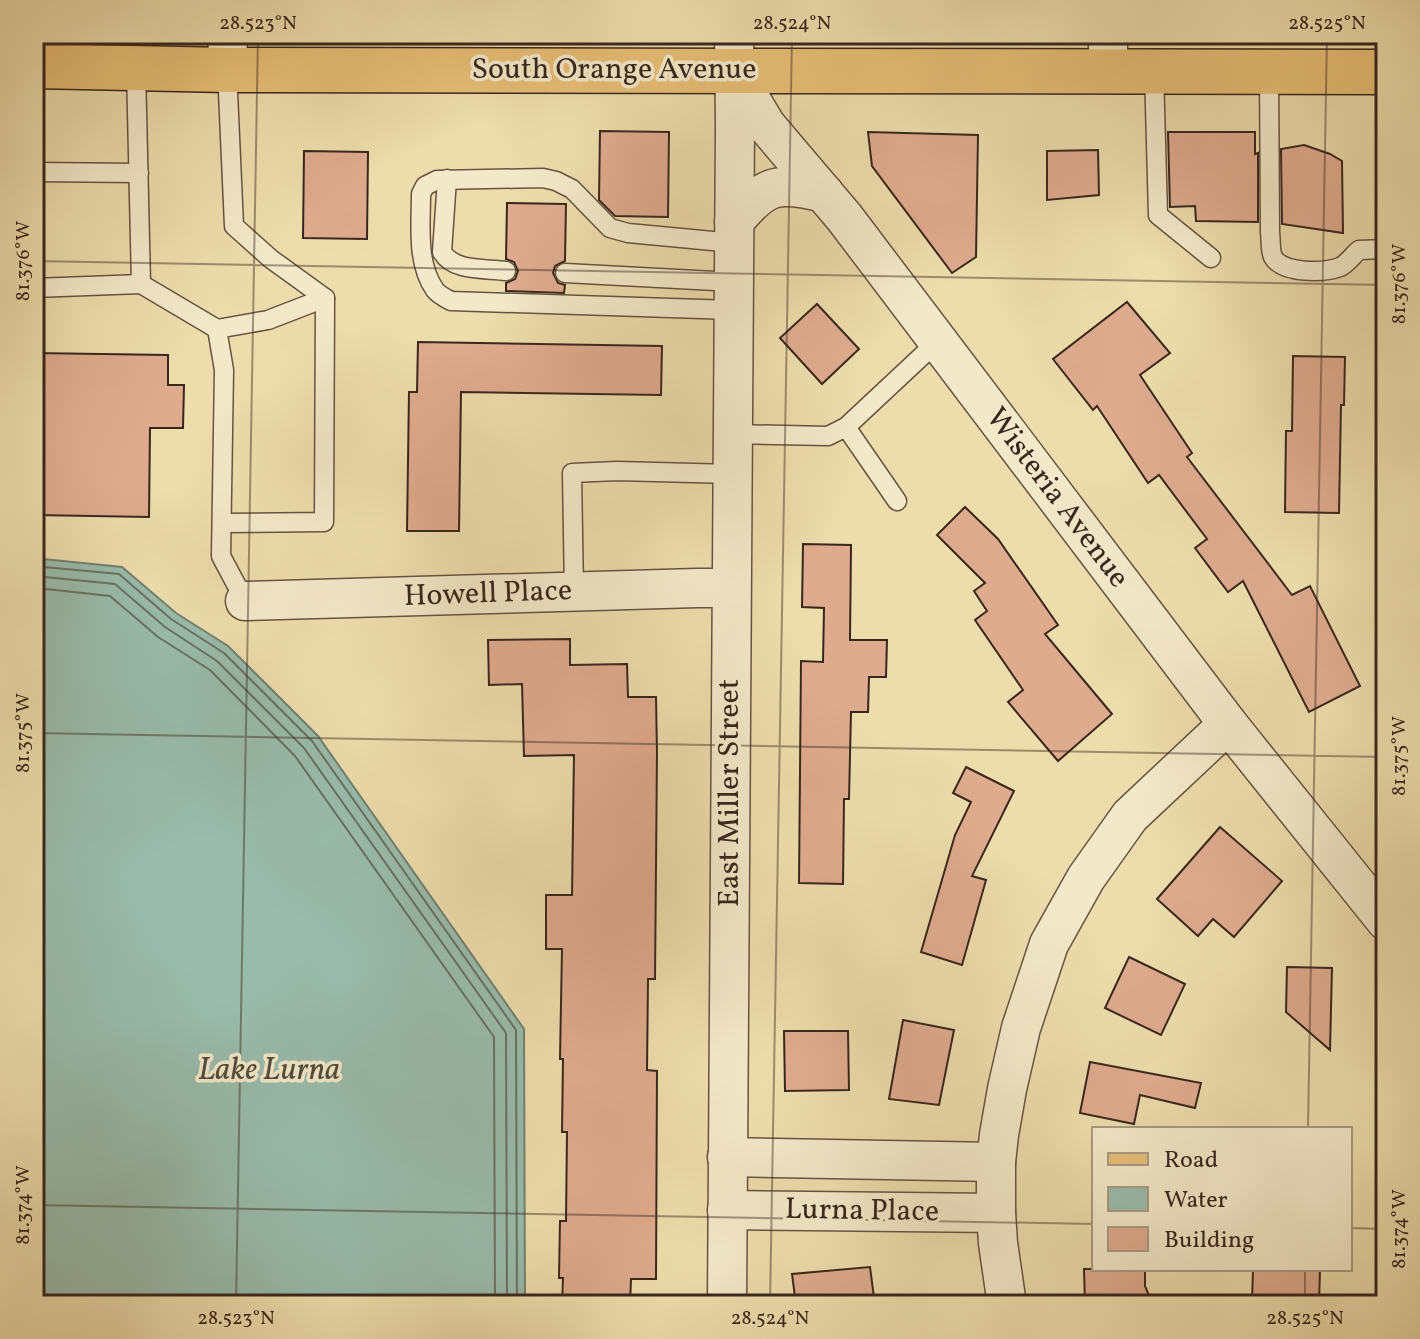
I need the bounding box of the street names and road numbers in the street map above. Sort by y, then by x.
street label: South Orange Avenue [472,49,756,91]
street label: Wisteria Avenue [975,399,1139,597]
street label: Howell Place [403,570,573,618]
street label: East Miller Street [709,679,751,907]
street label: Lurna Place [785,1189,939,1233]

